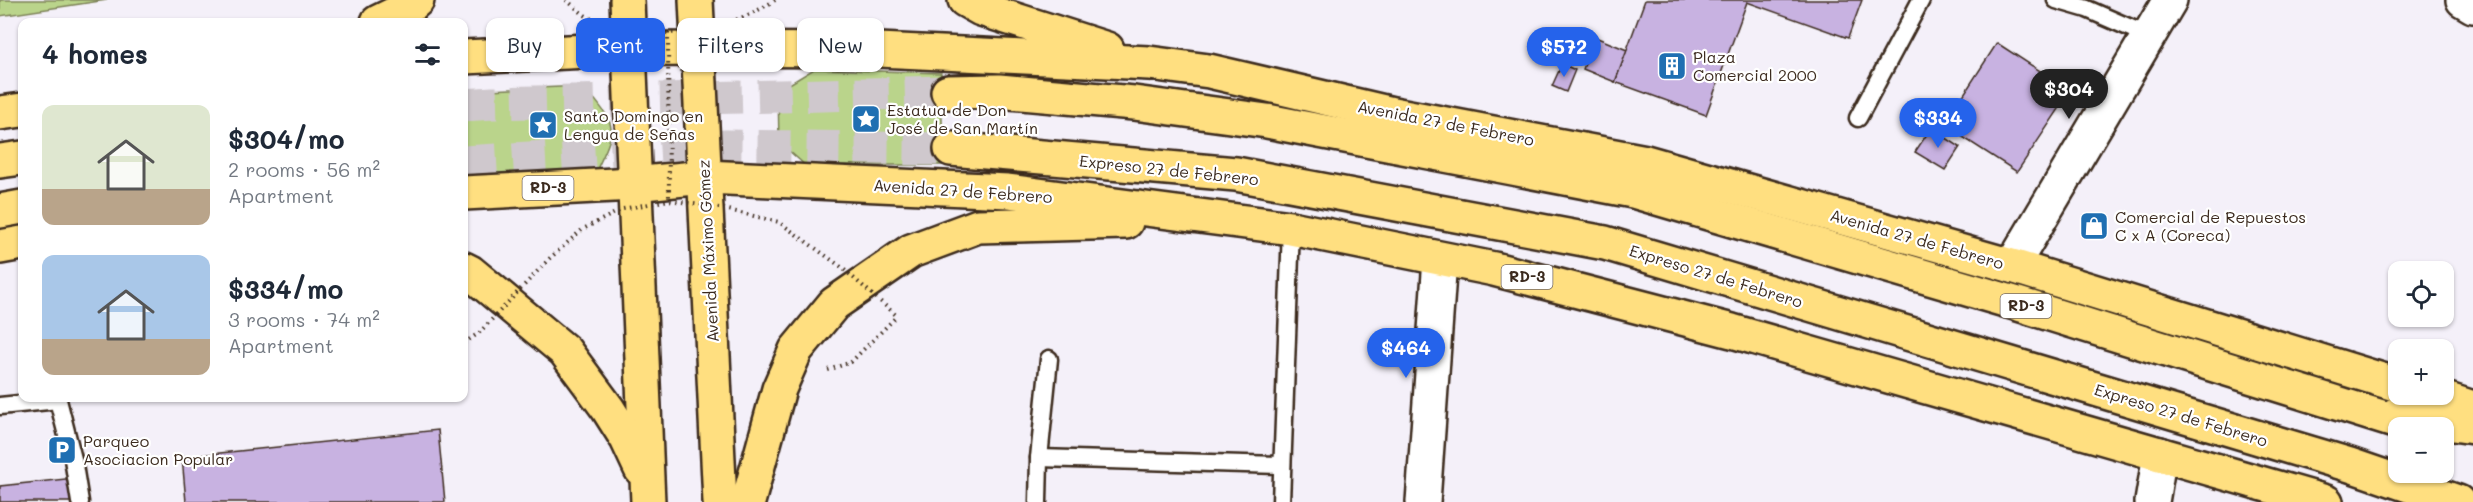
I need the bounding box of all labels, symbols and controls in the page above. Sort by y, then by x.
chip: Buy [486,18,564,72]
chip: Rent [576,18,665,72]
chip: Filters [677,18,785,72]
chip: New [797,18,884,72]
pin: $572 [1528,27,1600,78]
text: $572 [1541,33,1587,59]
text: 4 homes [42,37,148,71]
icon: filters [411,38,444,71]
place label: Plaza Comercial 2000 [1693,46,1817,85]
building icon: Plaza Comercial 2000 [1656,50,1688,82]
pin: $304 [2033,69,2105,120]
text: $304 [2044,75,2094,101]
street label: Avenida 27 de Febrero [1356,95,1536,150]
pin: $334 [1902,98,1974,149]
place label: Estatua de Don José de San Martín [887,99,1038,138]
place icon: Estatua de Don José de San Martín [850,103,882,135]
text: $334 [1913,104,1963,130]
place label: Santo Domingo en Lengua de Señas [564,105,703,144]
place icon: Santo Domingo en Lengua de Señas [527,109,559,141]
text: $304/mo [228,122,344,156]
icon: home [90,129,162,201]
street label: Expreso 27 de Febrero [1078,150,1260,189]
text: 2 rooms · 56 m² [228,156,380,182]
street label: Avenida Máximo Gómez [692,159,723,343]
street label: Avenida 27 de Febrero [873,174,1053,207]
road number: RD-3 [522,176,574,200]
text: Apartment [228,182,334,208]
street label: Avenida 27 de Febrero [1828,204,2006,273]
place label: Comercial de Repuestos C x A (Coreca) [2115,206,2306,245]
shop icon: Comercial de Repuestos C x A (Coreca) [2078,210,2110,242]
street label: Expreso 27 de Febrero [1627,239,1805,312]
map controls [2388,261,2454,483]
button: locate [2388,261,2454,327]
road number: RD-3 [1502,265,1552,289]
text: $334/mo [228,272,343,306]
icon: home [90,279,162,351]
road number: RD-3 [2000,294,2052,318]
text: 3 rooms · 74 m² [228,306,380,332]
pin: $464 [1370,328,1442,379]
text: Apartment [228,332,334,358]
text: $464 [1381,334,1431,360]
button: + [2388,339,2454,405]
street label: Expreso 27 de Febrero [2092,378,2270,451]
button: − [2388,417,2454,483]
place label: Parqueo Asociacion Popular [83,430,233,469]
parking icon: Parqueo Asociacion Popular [46,434,78,466]

